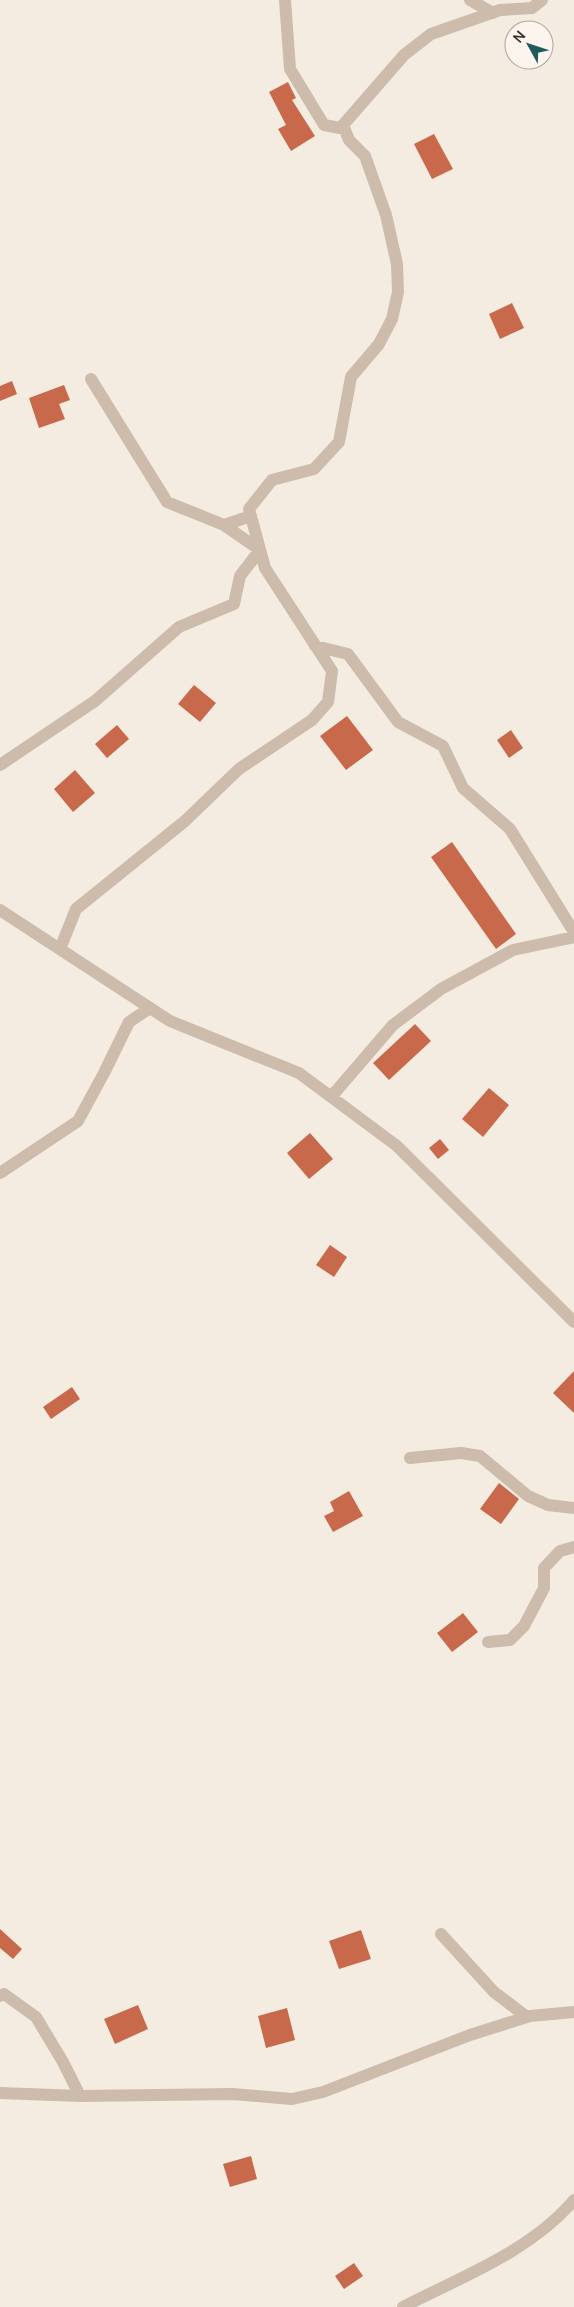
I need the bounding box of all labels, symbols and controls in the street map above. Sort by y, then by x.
north arrow [504,20,554,70]
text: N [508,26,529,46]

